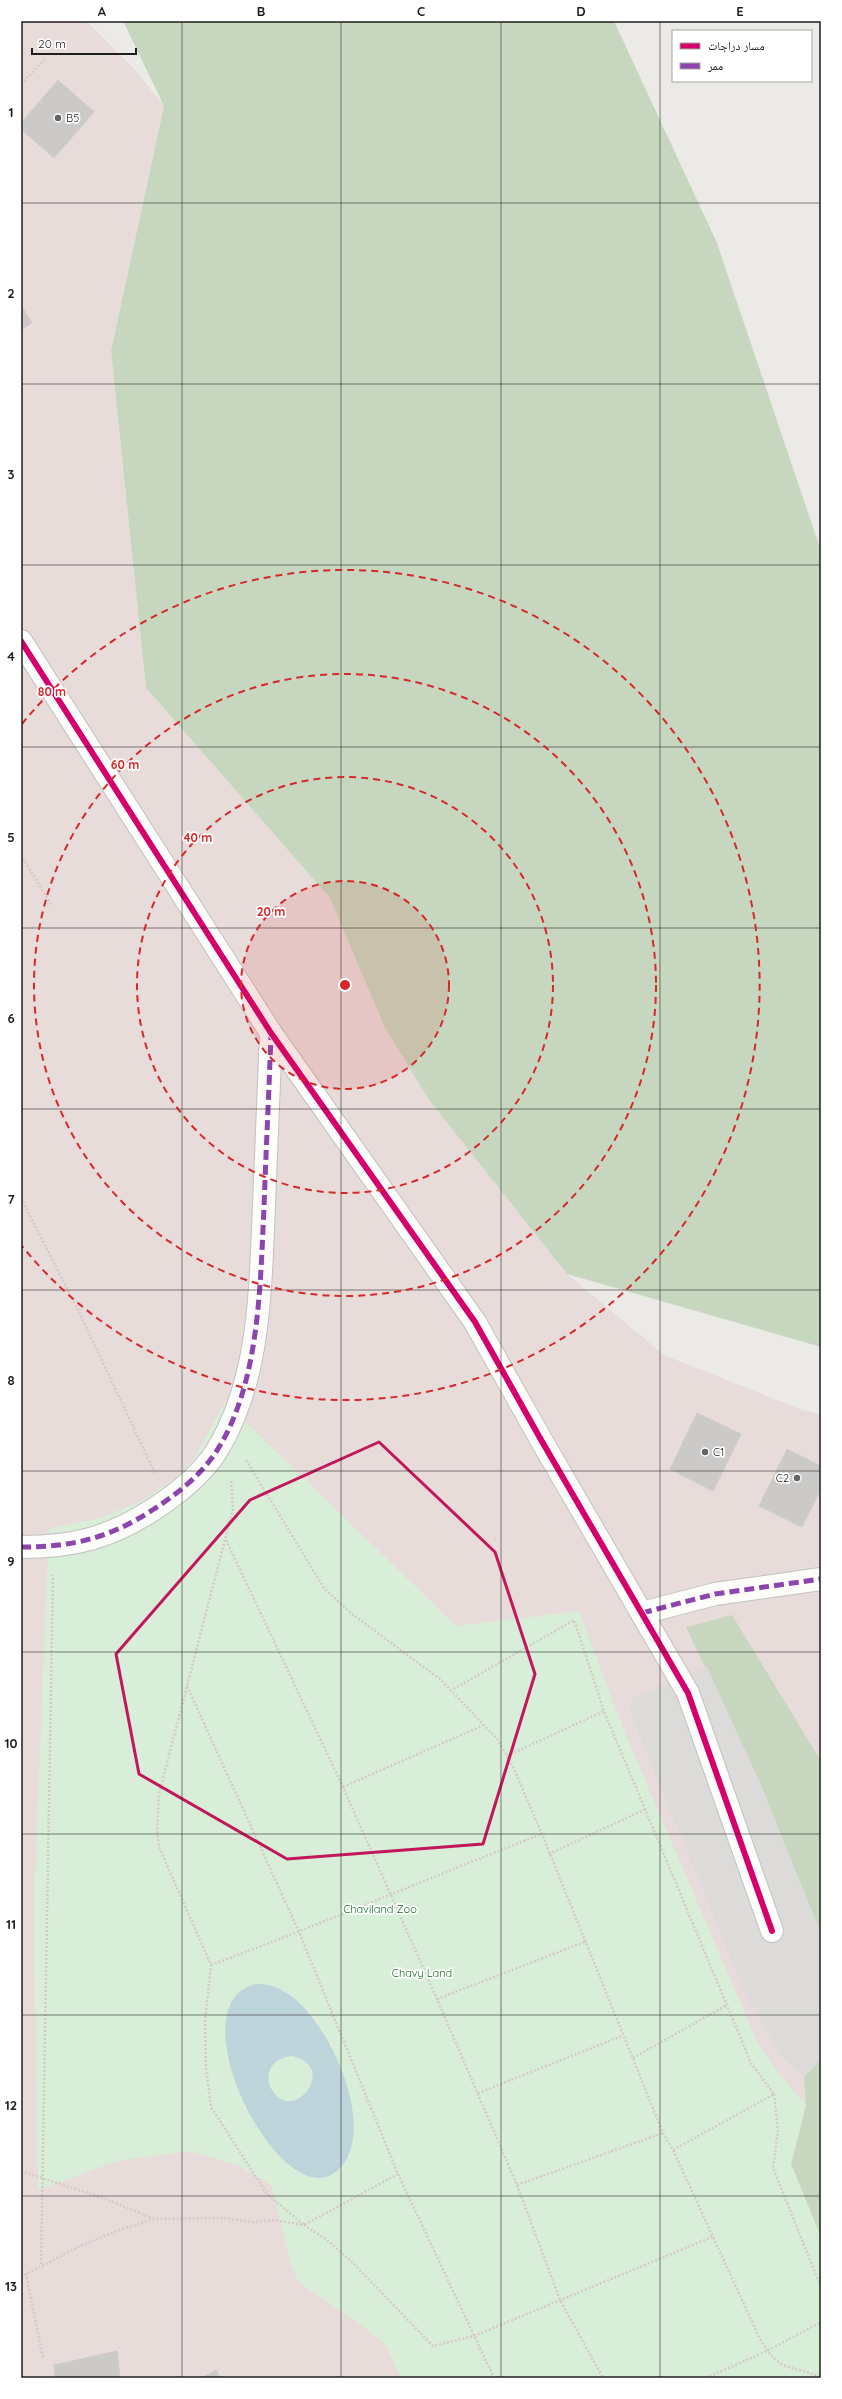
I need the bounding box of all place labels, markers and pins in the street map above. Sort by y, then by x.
place label: B5 [66,111,79,125]
marker: B5 [53,113,63,123]
centre of rings [338,978,352,992]
place label: C1 [713,1445,724,1459]
marker: C1 [700,1447,710,1457]
place label: C2 [776,1471,789,1485]
marker: C2 [792,1473,802,1483]

